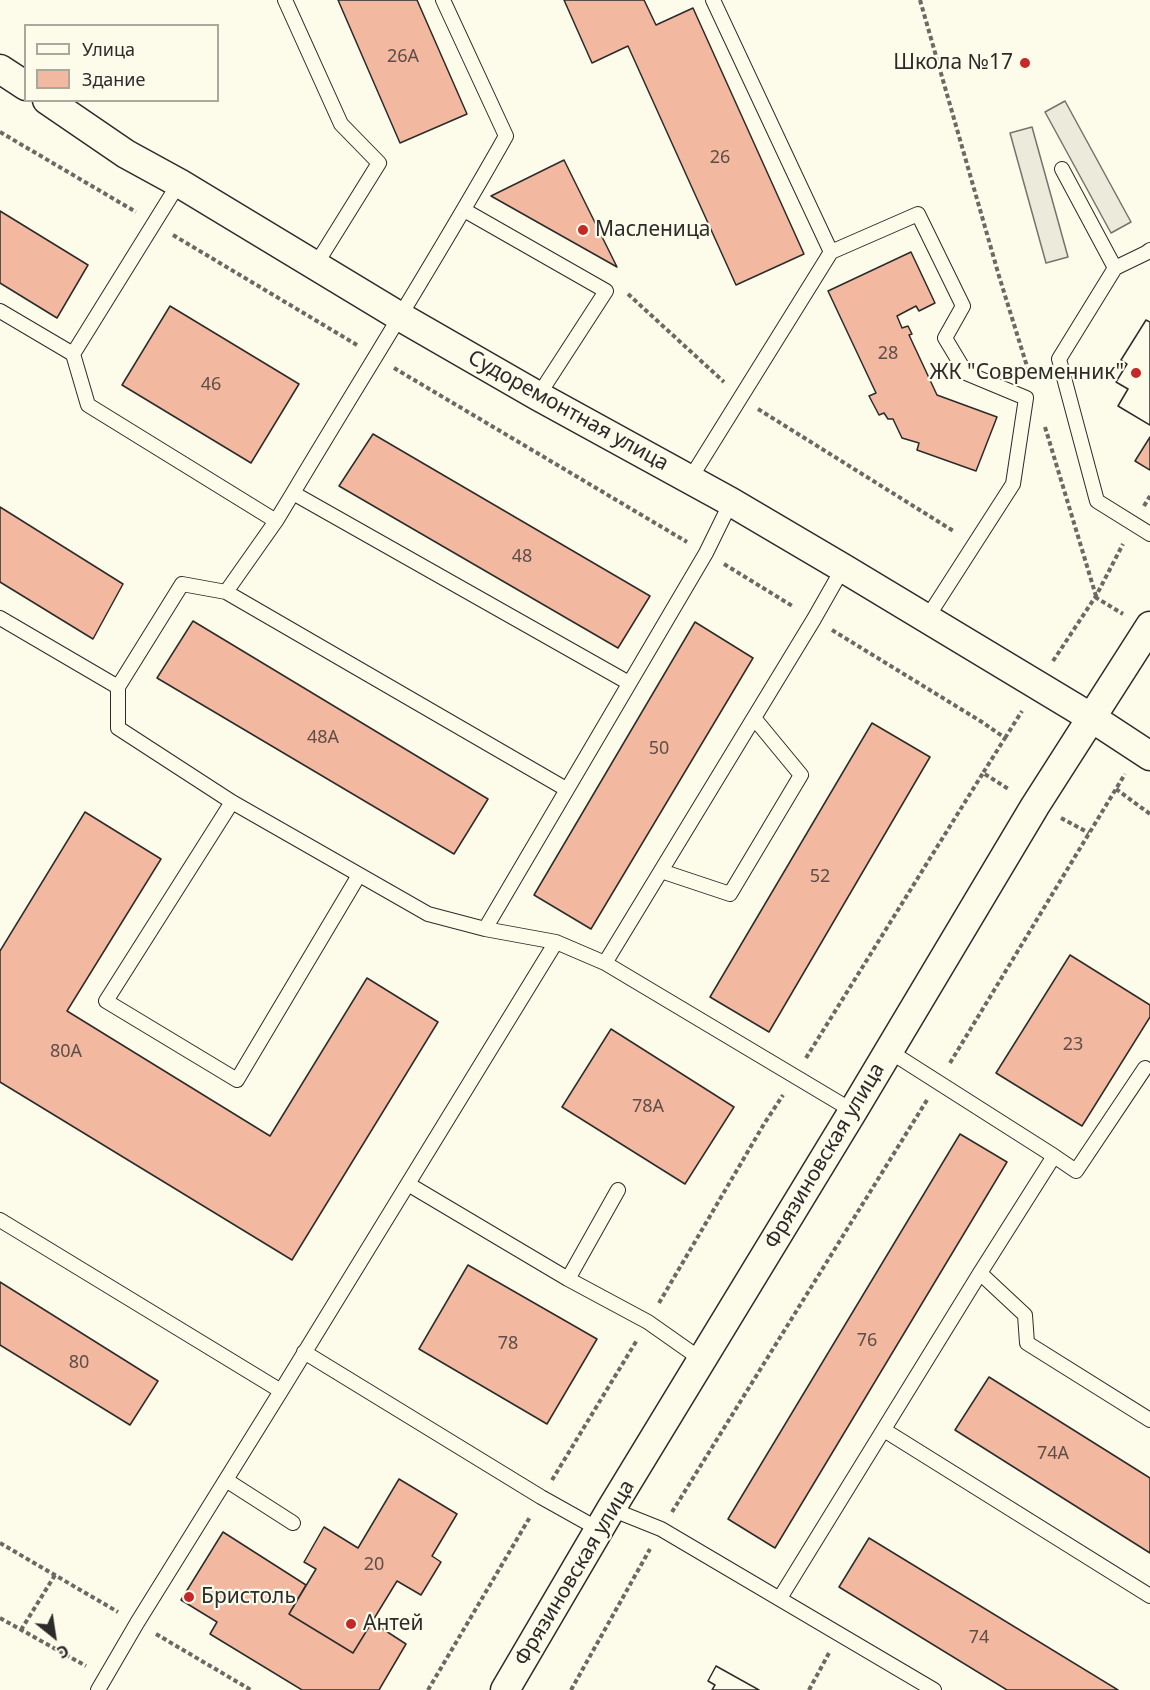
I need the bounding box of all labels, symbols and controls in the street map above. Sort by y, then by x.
legend [24,24,219,102]
text: Улица [82,37,135,61]
house number: 26А [387,46,419,68]
place label: Школа №17 [893,50,1013,76]
marker: Школа №17 [1018,56,1032,70]
text: Здание [82,67,145,91]
house number: 26 [710,147,730,169]
place label: Масленица [595,217,710,243]
marker: Масленица [576,223,590,237]
house number: 28 [878,343,898,365]
street label: Судоремонтная улица [463,345,673,477]
place label: ЖК "Современник" [929,360,1124,386]
marker: ЖК "Современник" [1129,366,1143,380]
house number: 46 [201,374,221,396]
house number: 48 [512,546,532,568]
house number: 48А [307,727,339,749]
house number: 50 [649,738,669,760]
house number: 52 [810,866,830,888]
house number: 23 [1063,1034,1083,1056]
house number: 80А [50,1041,82,1063]
street label: Фрязиновская улица [760,1059,890,1253]
house number: 78А [632,1096,664,1118]
house number: 76 [857,1330,877,1352]
house number: 78 [498,1333,518,1355]
house number: 80 [69,1352,89,1374]
house number: 74А [1037,1443,1069,1465]
street label: Фрязиновская улица [510,1476,640,1670]
house number: 20 [364,1554,384,1576]
place label: Бристоль [201,1584,296,1610]
marker: Бристоль [182,1590,196,1604]
north arrow [24,1606,84,1666]
place label: Антей [363,1611,423,1637]
marker: Антей [344,1617,358,1631]
house number: 74 [969,1627,989,1649]
text: С [53,1639,73,1664]

